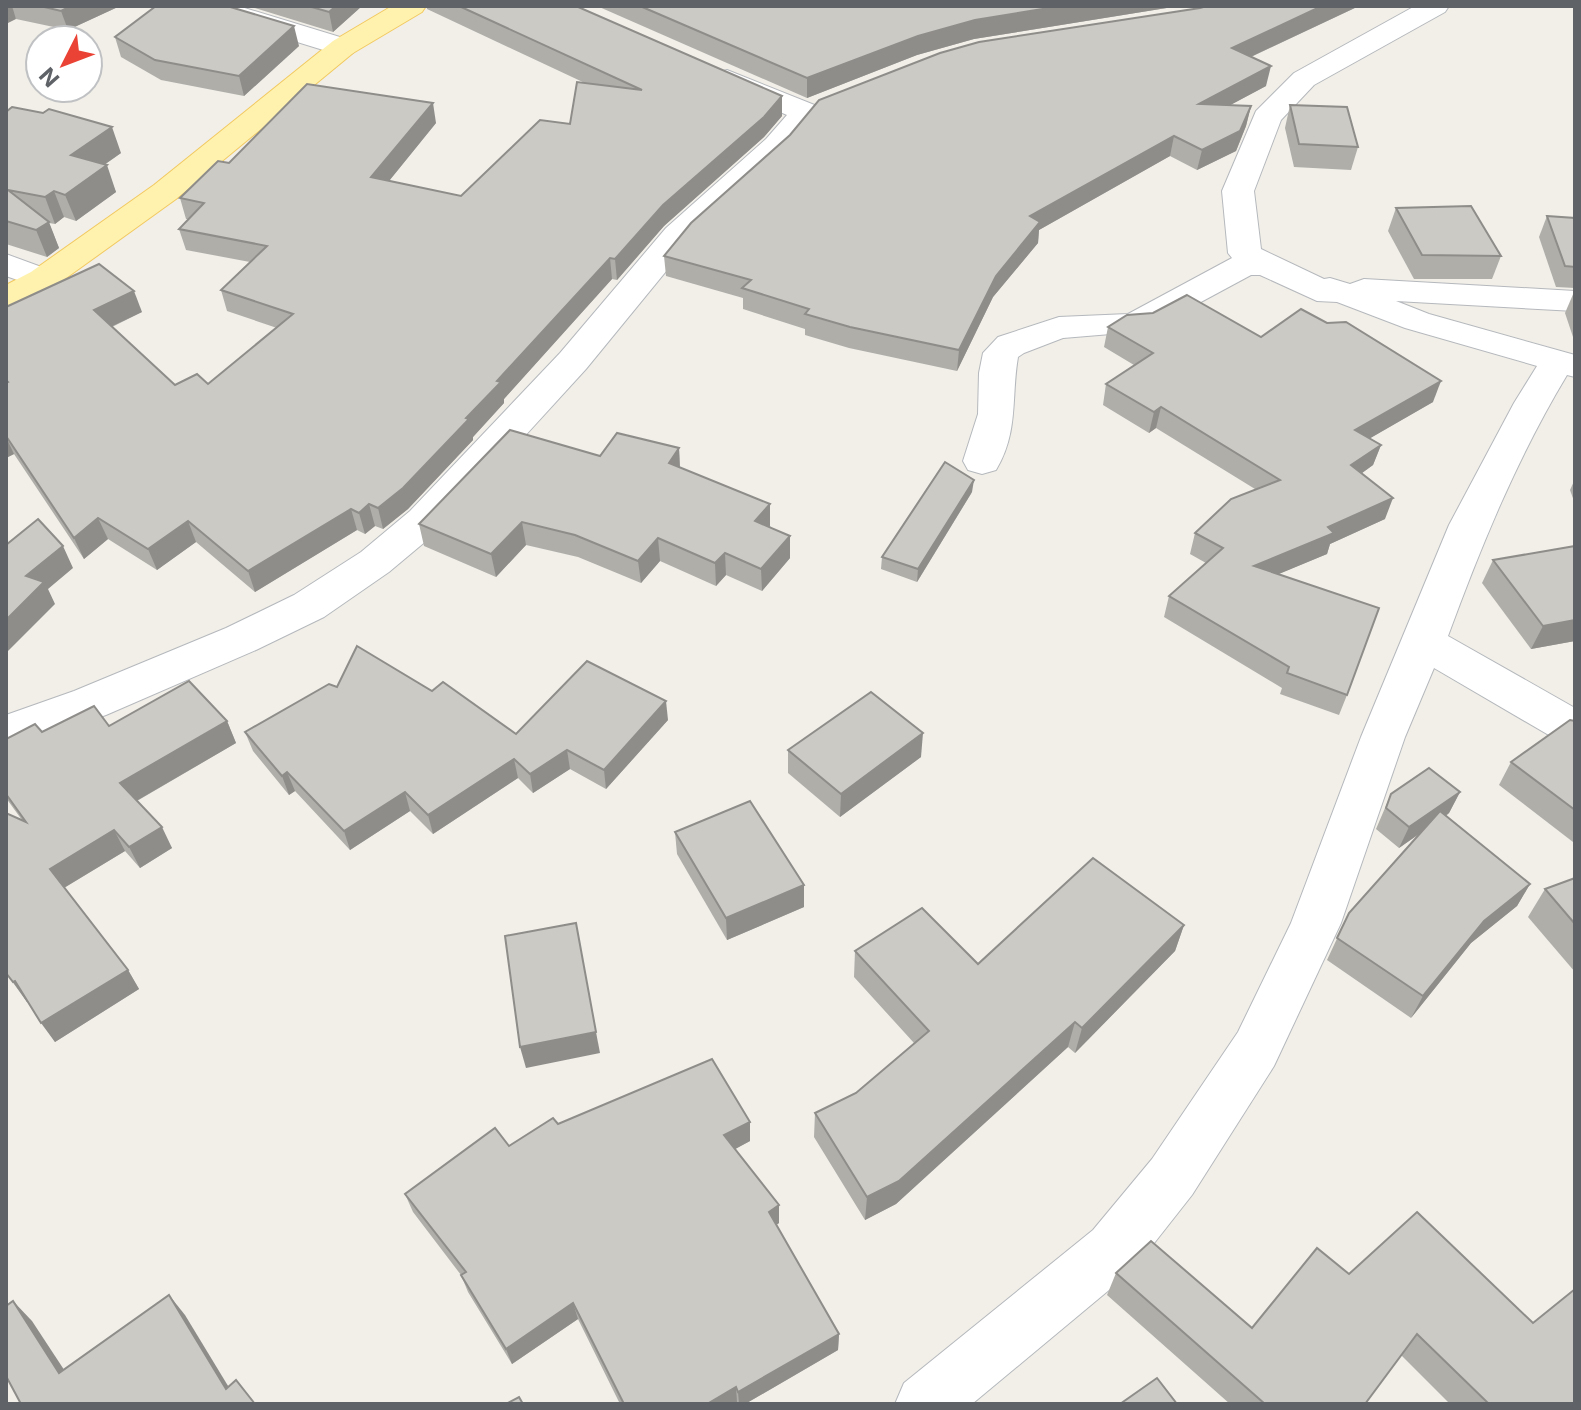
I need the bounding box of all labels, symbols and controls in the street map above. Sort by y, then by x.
north arrow [24,24,104,104]
text: N [34,62,64,92]

